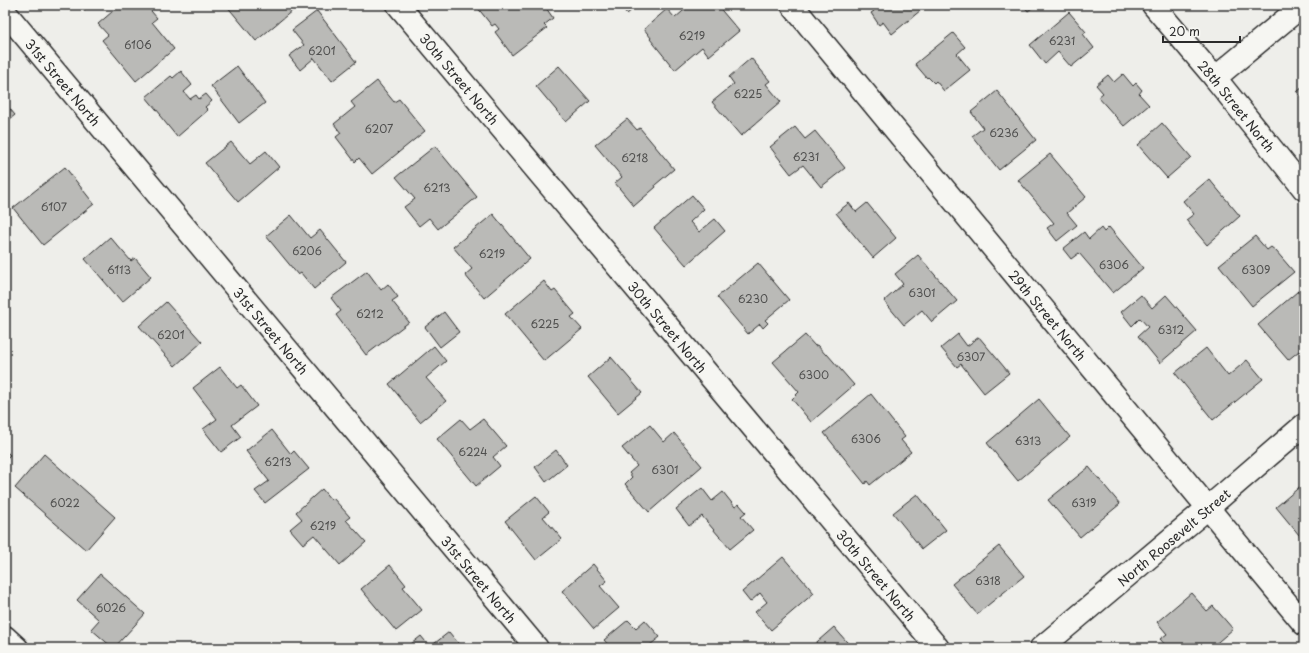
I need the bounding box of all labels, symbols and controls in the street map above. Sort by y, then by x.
scale bar [1163,18,1240,44]
text: 20 m [1169,22,1200,40]
house number: 6219 [679,27,705,44]
street label: 30th Street North [416,29,504,128]
house number: 6231 [1049,32,1075,49]
street label: 31st Street North [21,34,105,129]
house number: 6106 [124,36,152,53]
house number: 6201 [308,42,336,59]
street label: 28th Street North [1194,56,1280,156]
house number: 6225 [734,85,762,102]
house number: 6207 [365,120,393,137]
house number: 6236 [989,124,1019,141]
house number: 6231 [793,148,819,165]
house number: 6218 [621,149,649,166]
house number: 6213 [423,179,451,196]
house number: 6107 [41,198,67,215]
house number: 6206 [292,242,322,259]
house number: 6219 [479,245,505,262]
house number: 6306 [1099,256,1129,273]
house number: 6113 [107,261,131,278]
house number: 6309 [1241,261,1271,278]
street label: 29th Street North [1005,265,1091,364]
street label: 30th Street North [624,277,712,376]
street label: 31st Street North [229,283,313,378]
house number: 6301 [909,284,935,301]
house number: 6230 [738,290,768,307]
house number: 6212 [356,305,384,322]
house number: 6225 [531,315,559,332]
house number: 6312 [1158,321,1185,338]
house number: 6201 [157,326,185,343]
house number: 6307 [957,348,985,365]
house number: 6300 [799,366,829,383]
house number: 6306 [851,430,881,447]
house number: 6313 [1015,432,1041,449]
house number: 6224 [459,443,487,460]
house number: 6213 [264,453,292,470]
house number: 6301 [652,461,678,478]
street label: North Roosevelt Street [1113,484,1234,590]
house number: 6022 [50,494,80,511]
house number: 6319 [1072,494,1096,511]
house number: 6219 [310,517,336,534]
street label: 30th Street North [833,525,920,624]
street label: 31st Street North [437,531,521,626]
house number: 6318 [975,572,1001,589]
house number: 6026 [96,599,126,616]

